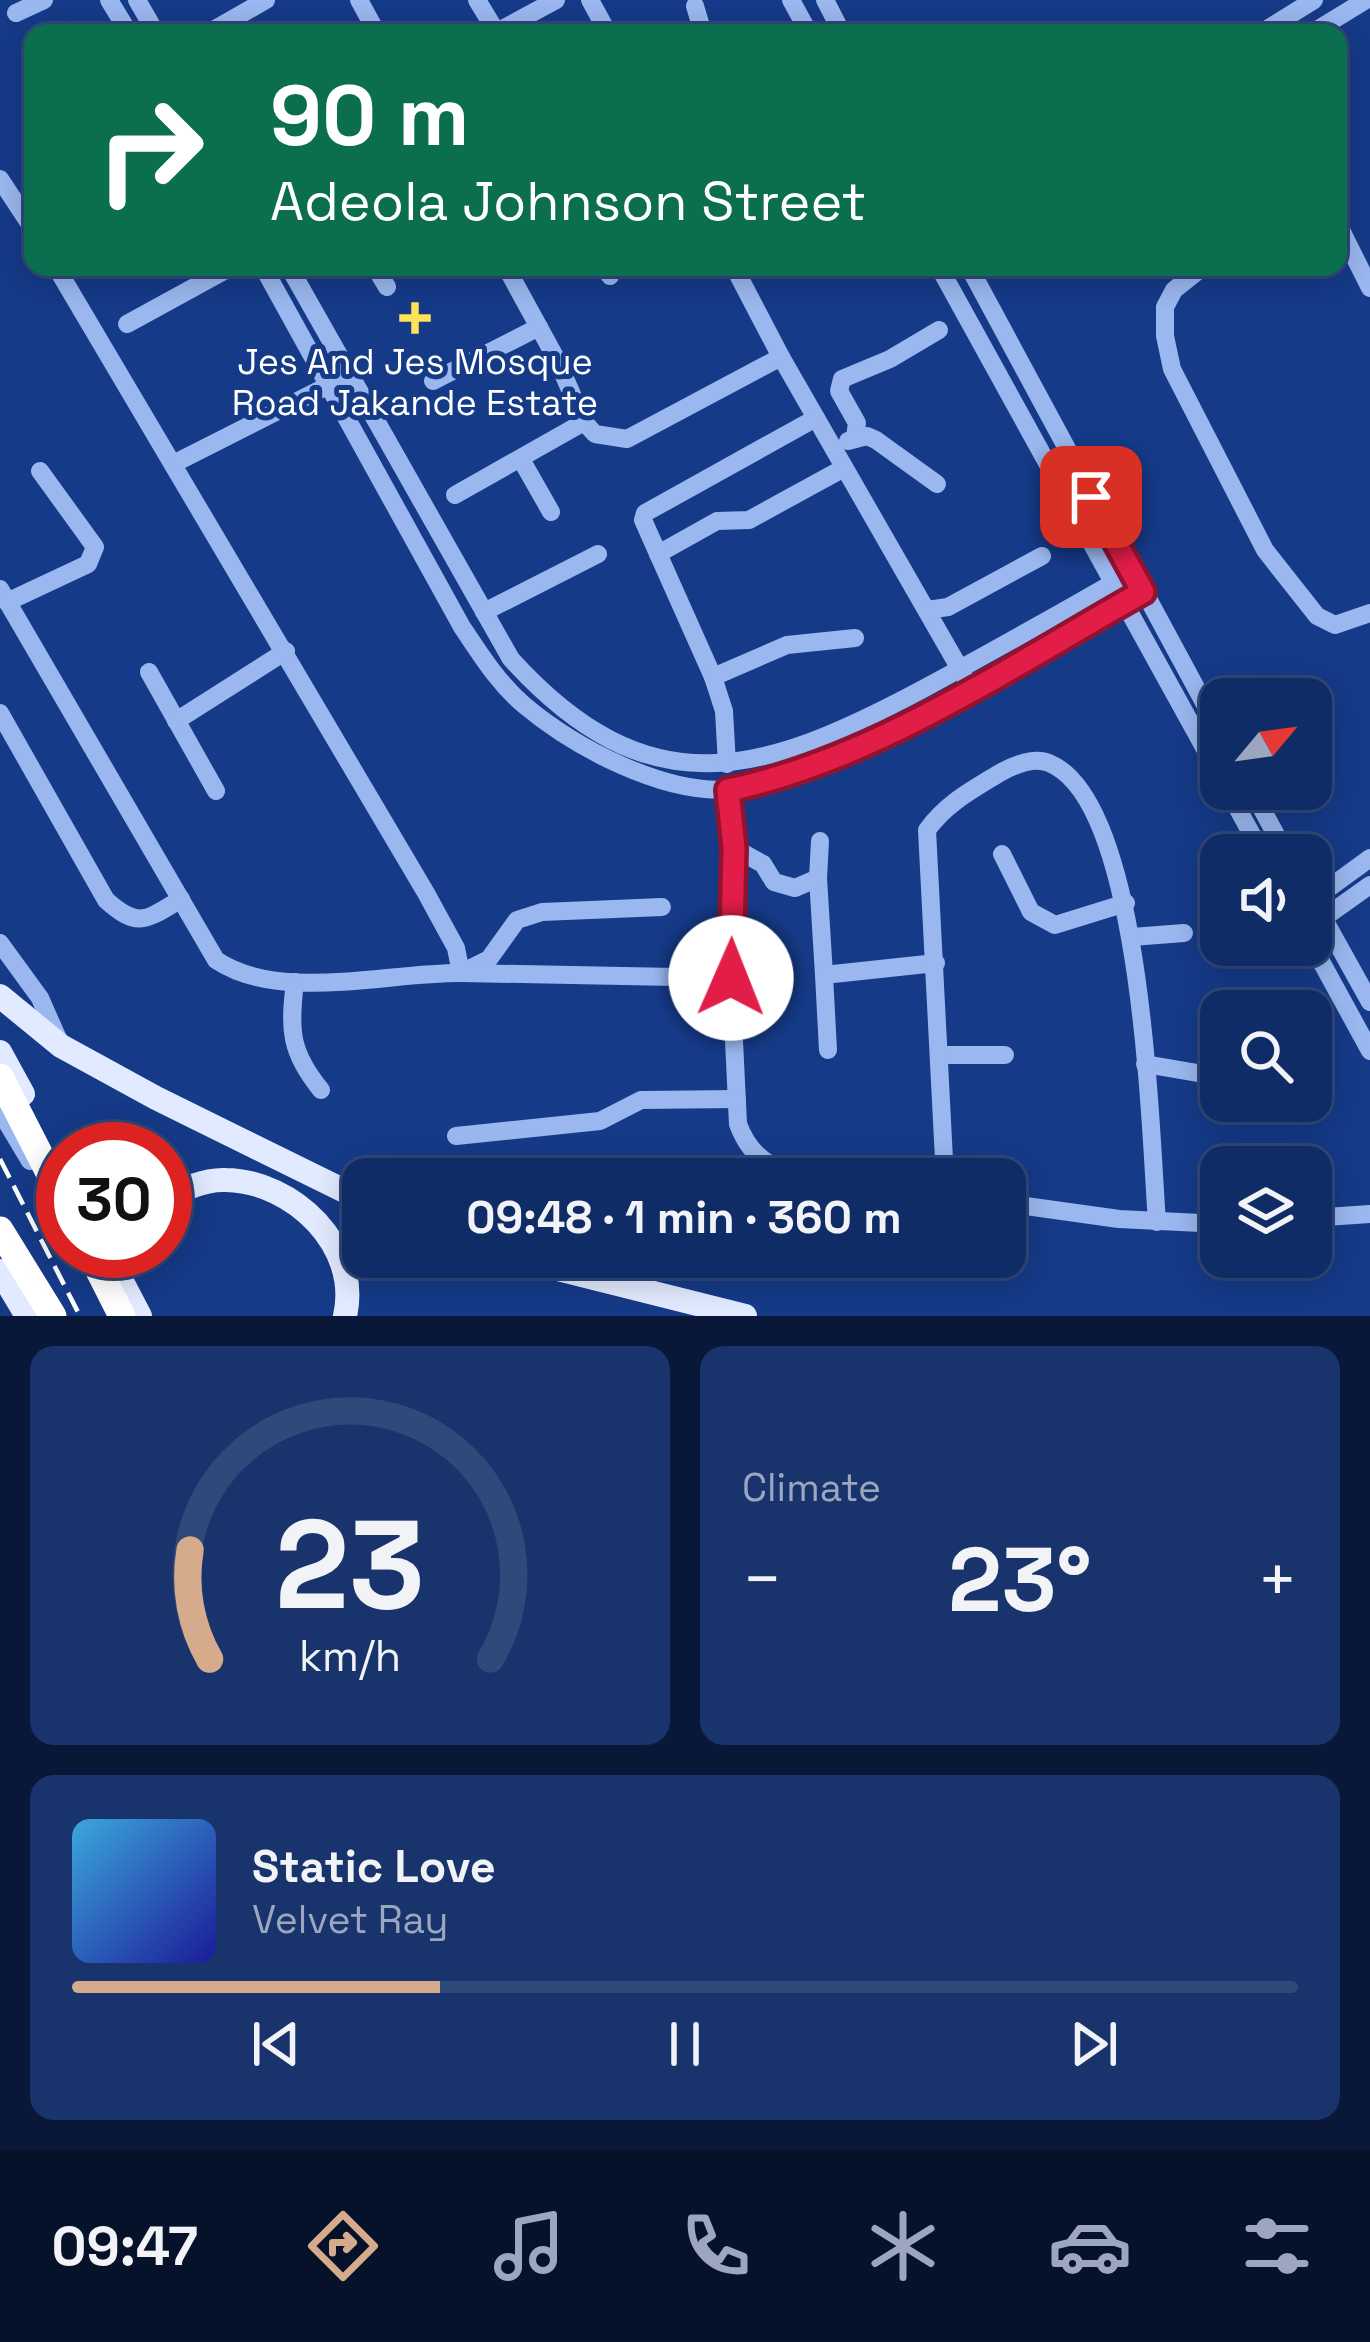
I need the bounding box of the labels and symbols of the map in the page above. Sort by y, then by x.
marker: Jes And Jes Mosque Road Jakande Estate [399,302,431,334]
place label: Jes And Jes Mosque Road Jakande Estate [232,339,598,426]
pin [1040,446,1142,548]
north arrow [1200,678,1332,810]
position arrow [668,915,794,1041]
speed limit sign: 30 [36,1122,192,1278]

